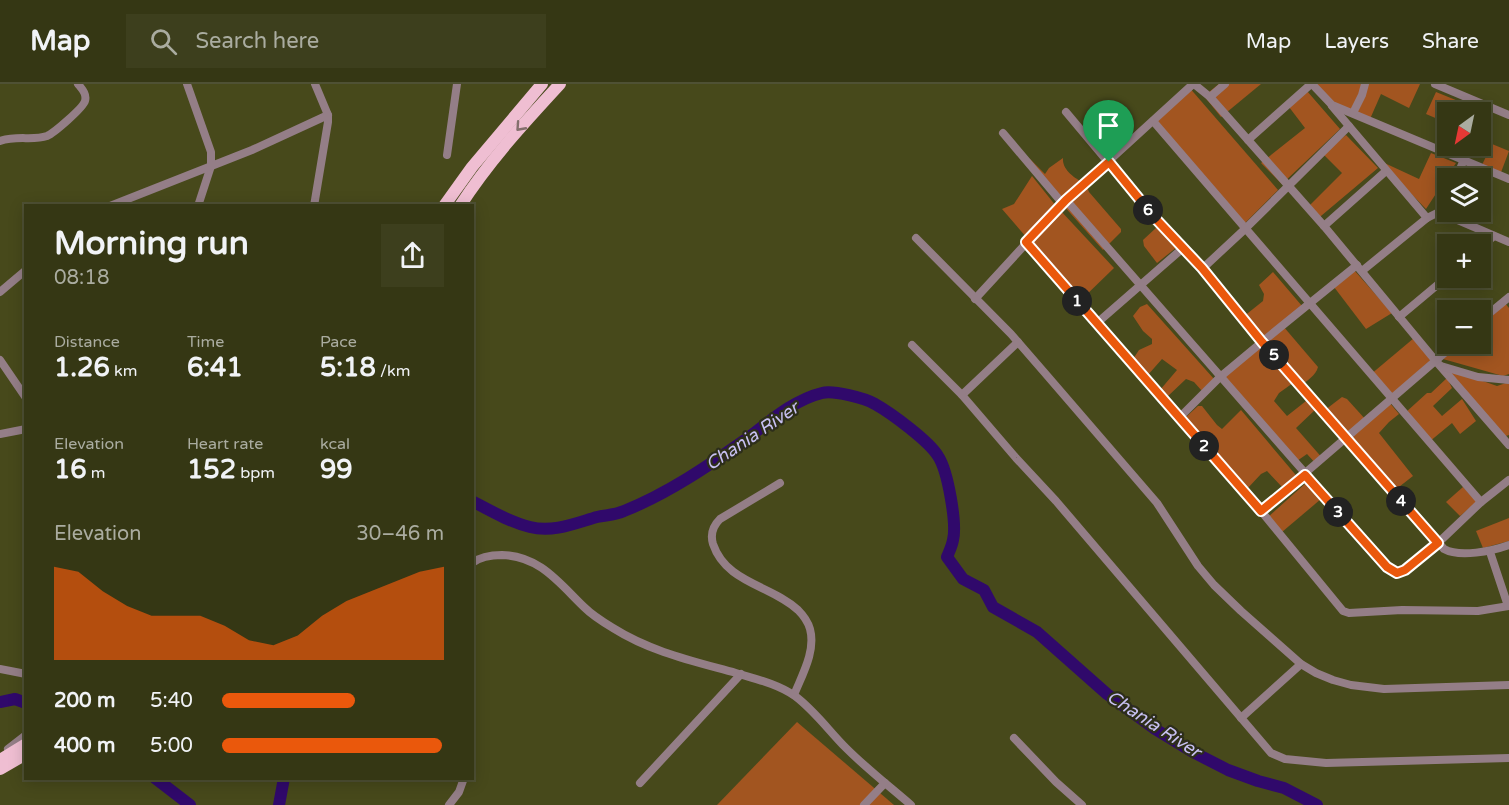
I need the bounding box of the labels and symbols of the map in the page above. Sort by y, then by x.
pin [1083,100,1134,162]
north arrow [1437,102,1491,156]
one-way arrow [516,120,527,131]
pin: 6 [1133,195,1163,225]
pin: 1 [1062,286,1092,316]
pin: 5 [1259,340,1289,370]
water label: Chania River [701,396,805,475]
pin: 2 [1189,431,1219,461]
pin: 4 [1386,486,1416,516]
pin: 3 [1323,497,1353,527]
water label: Chania River [1103,685,1207,764]

